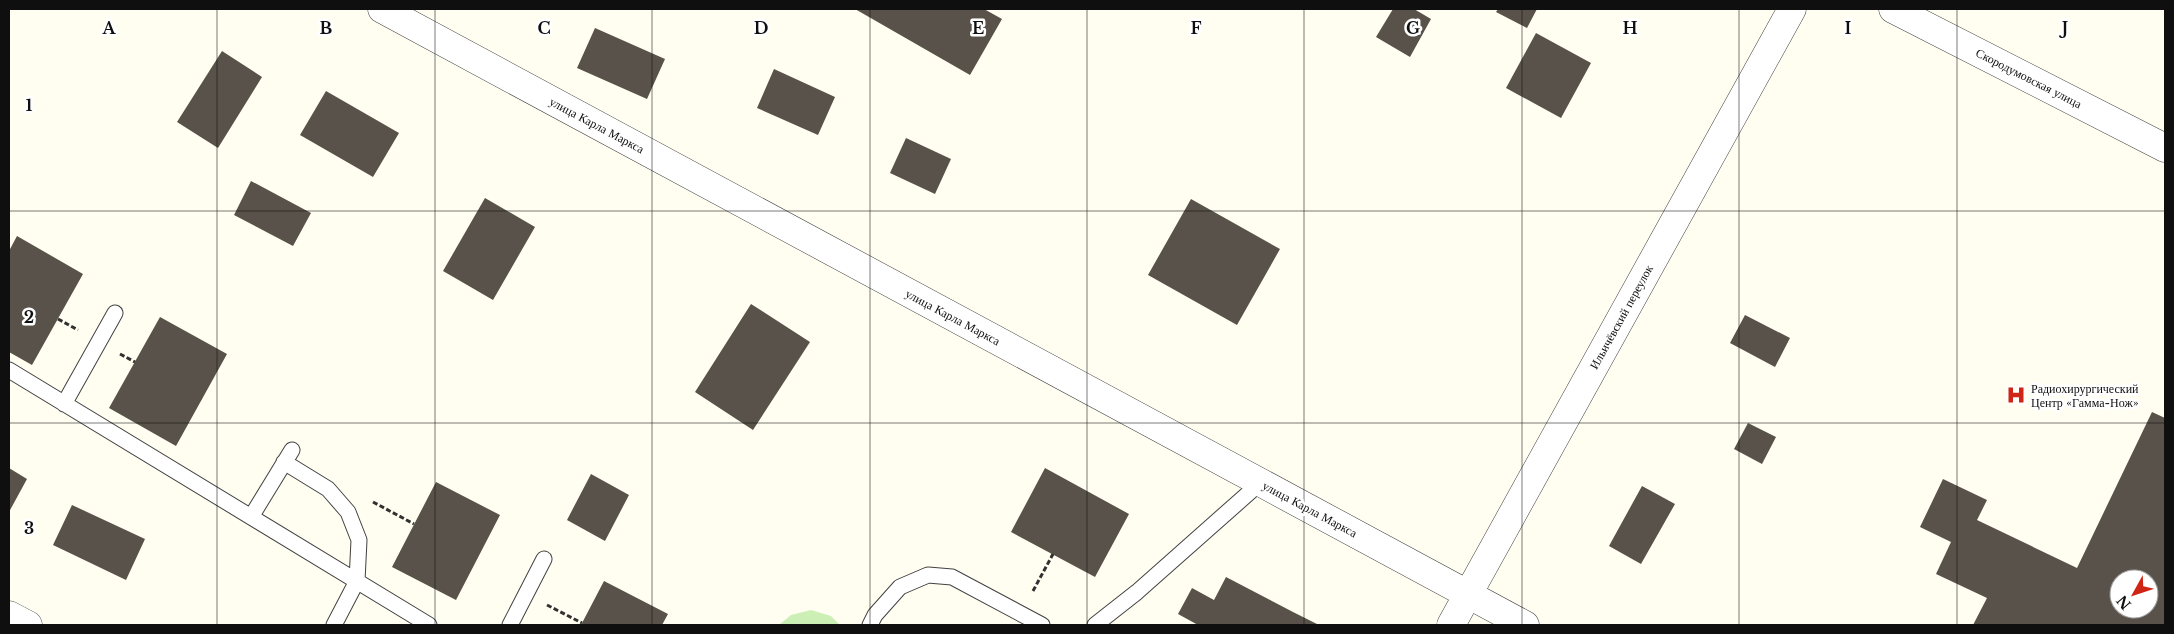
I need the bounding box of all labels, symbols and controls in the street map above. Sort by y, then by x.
text: A [102,18,117,38]
text: B [320,18,333,38]
text: C [537,18,551,38]
text: D [754,18,768,38]
text: E [972,18,984,38]
text: F [1190,18,1202,38]
text: G [1406,18,1420,38]
text: H [1622,18,1638,38]
text: I [1845,18,1852,38]
text: J [2059,18,2068,38]
street label: Скородумовская улица [1974,45,2085,112]
street label: улица Карла Маркса [547,94,648,157]
text: 1 [26,95,33,115]
street label: Ильичёвский переулок [1586,262,1656,372]
street label: улица Карла Маркса [903,286,1004,349]
text: 2 [24,307,34,327]
place label: Радиохирургический Центр «Гамма-Нож» [2031,381,2139,410]
hospital icon: Радиохирургический Центр «Гамма-Нож» [2005,384,2027,406]
street label: улица Карла Маркса [1260,478,1361,541]
text: 3 [24,518,34,538]
north arrow [2109,569,2159,619]
text: N [2113,592,2135,613]

